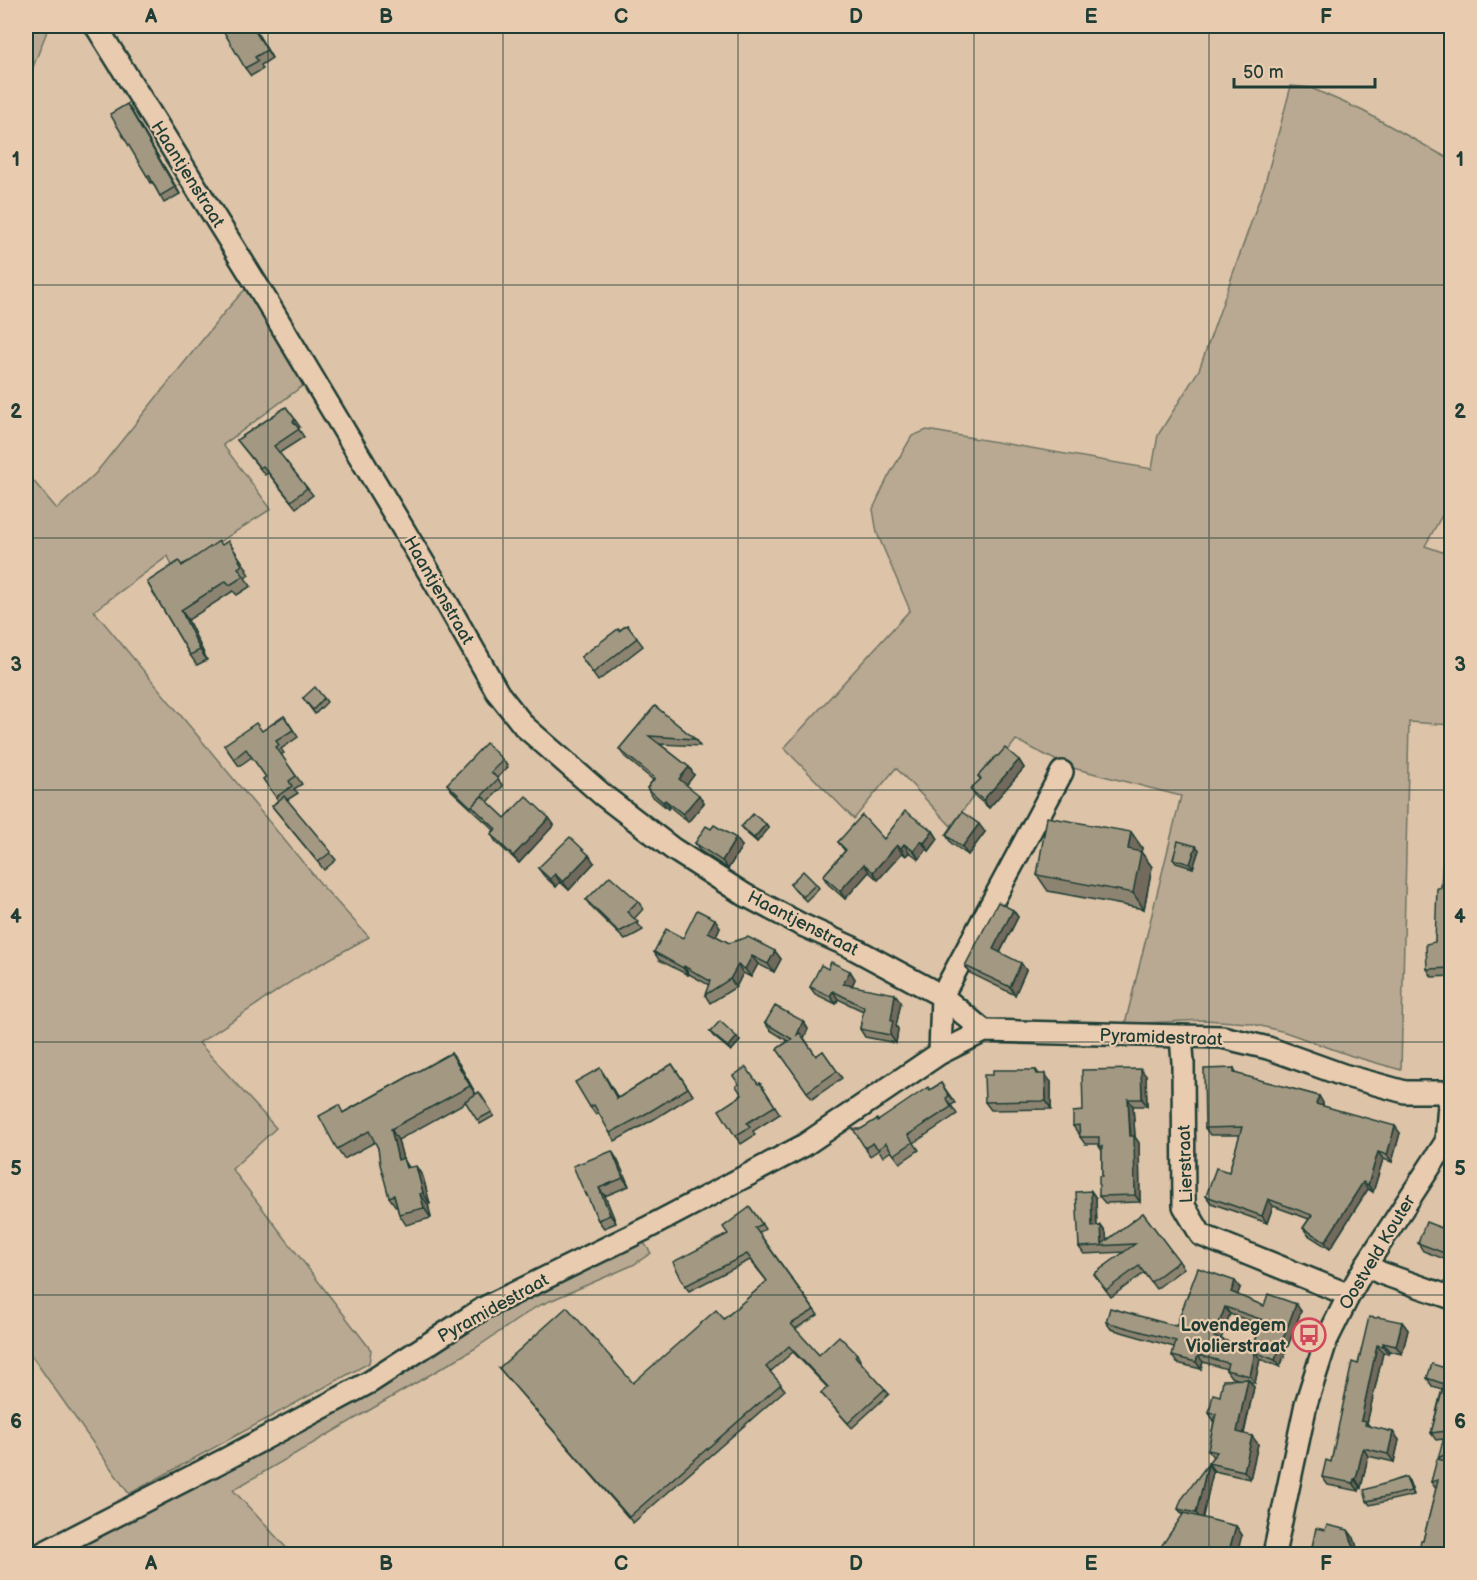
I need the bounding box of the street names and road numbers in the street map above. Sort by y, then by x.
street label: Haantjenstraat [146,117,229,232]
street label: Haantjenstraat [399,532,478,649]
street label: Haantjenstraat [744,887,862,961]
street label: Pyramidestraat [1099,1025,1223,1050]
street label: Lierstraat [1174,1124,1197,1203]
street label: Oostveld Kouter [1335,1191,1420,1313]
street label: Pyramidestraat [434,1269,553,1347]

